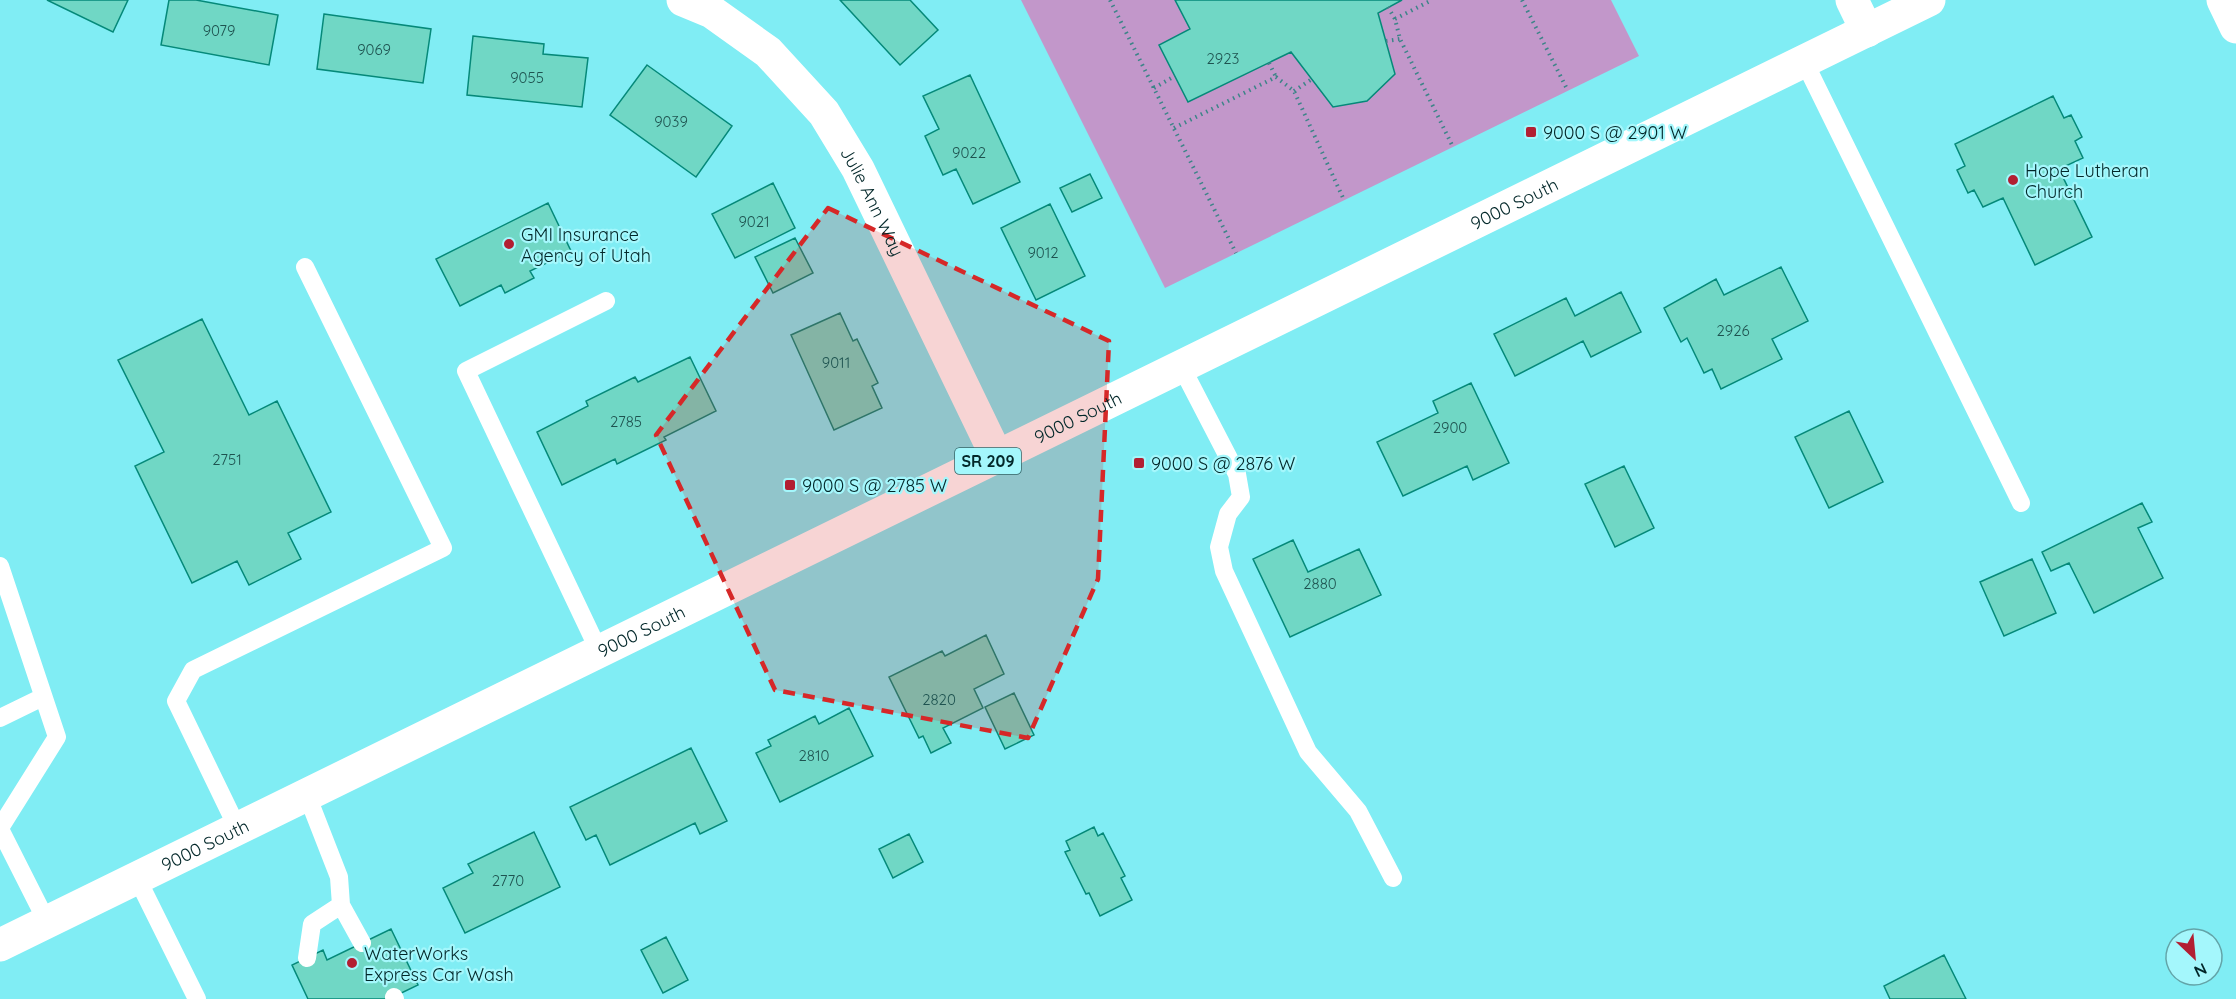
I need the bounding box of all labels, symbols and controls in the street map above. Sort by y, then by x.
house number: 9079 [203,21,235,40]
house number: 9069 [357,40,391,59]
house number: 2923 [1207,49,1240,68]
house number: 9055 [510,68,544,87]
house number: 9039 [654,112,688,131]
place label: 9000 S @ 2901 W [1543,121,1687,144]
marker: 9000 S @ 2901 W [1524,125,1538,139]
street label: Julie Ann Way [836,142,910,260]
house number: 9022 [952,143,986,162]
place label: Hope Lutheran Church [2025,159,2149,203]
street label: 9000 South [1466,172,1562,234]
marker: Hope Lutheran Church [2006,173,2020,187]
house number: 9021 [738,212,770,231]
place label: GMI Insurance Agency of Utah [521,223,651,267]
marker: GMI Insurance Agency of Utah [502,237,516,251]
house number: 9012 [1027,243,1059,262]
house number: 2926 [1716,321,1750,340]
house number: 9011 [822,353,850,372]
street label: 9000 South [1030,386,1125,448]
house number: 2785 [610,412,642,431]
house number: 2900 [1433,418,1467,437]
road number: SR 209 [955,448,1021,474]
house number: 2751 [212,450,242,469]
place label: 9000 S @ 2876 W [1151,452,1295,475]
marker: 9000 S @ 2876 W [1132,456,1146,470]
place label: 9000 S @ 2785 W [802,474,947,497]
marker: 9000 S @ 2785 W [783,478,797,492]
house number: 2880 [1303,574,1337,593]
street label: 9000 South [594,600,689,662]
house number: 2820 [922,690,956,709]
house number: 2810 [799,746,830,765]
street label: 9000 South [157,814,252,876]
house number: 2770 [492,871,524,890]
north arrow [2164,927,2224,987]
place label: WaterWorks Express Car Wash [364,942,514,986]
marker: WaterWorks Express Car Wash [345,956,359,970]
text: N [2191,959,2210,982]

